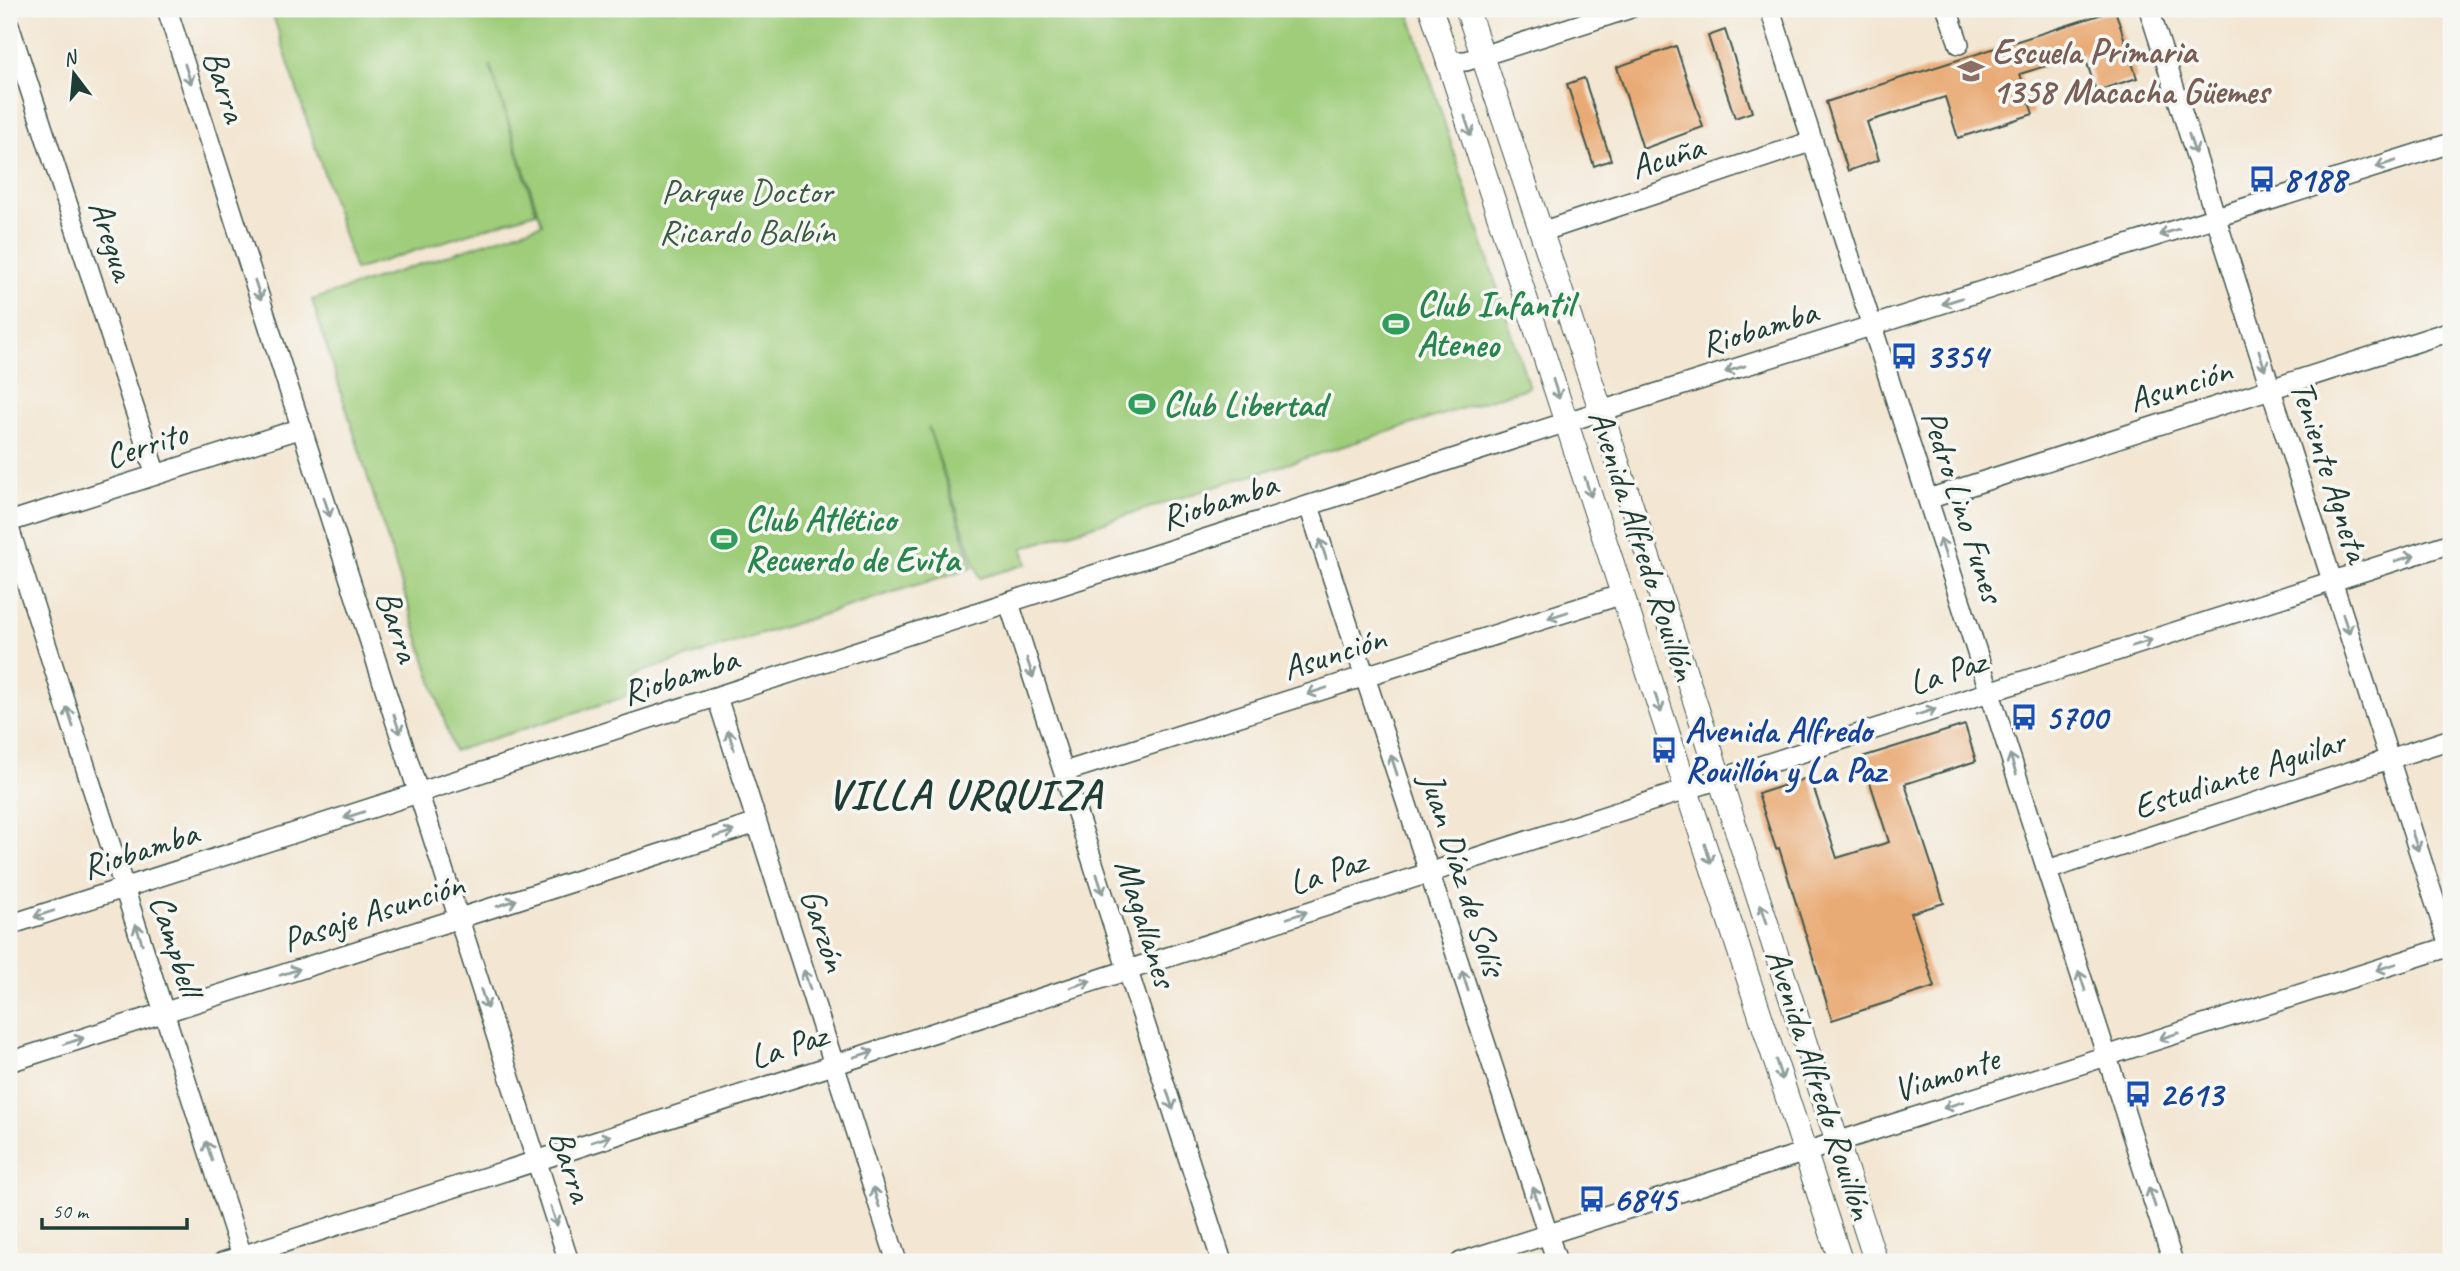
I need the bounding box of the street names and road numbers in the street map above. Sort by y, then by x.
street label: Barra [192,44,258,129]
street label: Acuña [1625,123,1712,190]
street label: Aregua [78,195,147,288]
street label: Riobamba [1695,288,1825,367]
street label: Asunción [2123,347,2238,423]
street label: Teniente Agneta [2280,375,2381,570]
street label: Avenida Alfredo Rouillón [1578,404,1708,687]
street label: Pedro Lino Funes [1911,404,2016,611]
street label: Cerrito [99,410,194,479]
street label: Riobamba [1155,460,1285,541]
street label: Barra [365,584,431,669]
street label: Asunción [1277,615,1392,691]
street label: Riobamba [616,635,746,716]
street label: La Paz [1903,637,1995,705]
street label: Estudiante Aguilar [2127,718,2353,829]
street label: Juan Díaz de Solís [1409,765,1518,984]
street label: Riobamba [76,809,206,890]
street label: La Paz [1283,837,1375,905]
street label: Magallanes [1104,853,1189,996]
street label: Pasaje Asunción [277,861,471,962]
street label: Garzón [790,883,859,978]
street label: Campbell [139,889,215,1007]
street label: Avenida Alfredo Rouillón [1755,943,1885,1226]
street label: La Paz [744,1011,836,1079]
street label: Viamonte [1887,1035,2007,1112]
street label: Barra [538,1124,604,1209]

